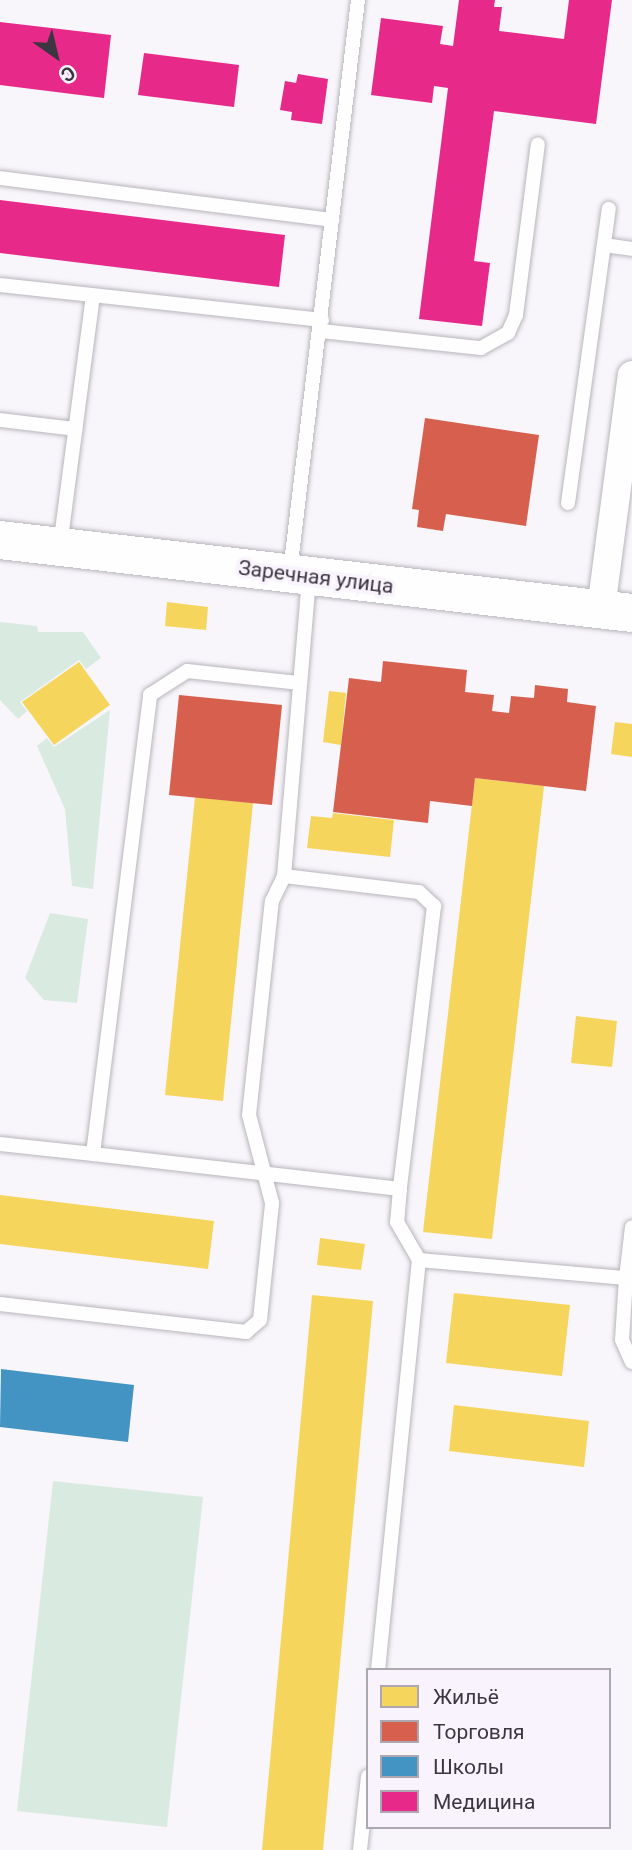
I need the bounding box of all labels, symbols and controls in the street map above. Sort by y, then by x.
north arrow [21,21,91,91]
text: С [56,61,80,87]
street label: Заречная улица [237,555,395,599]
legend [366,1668,611,1829]
text: Жильё [433,1685,499,1709]
text: Торговля [433,1720,525,1744]
text: Школы [433,1755,504,1779]
text: Медицина [433,1790,535,1814]

